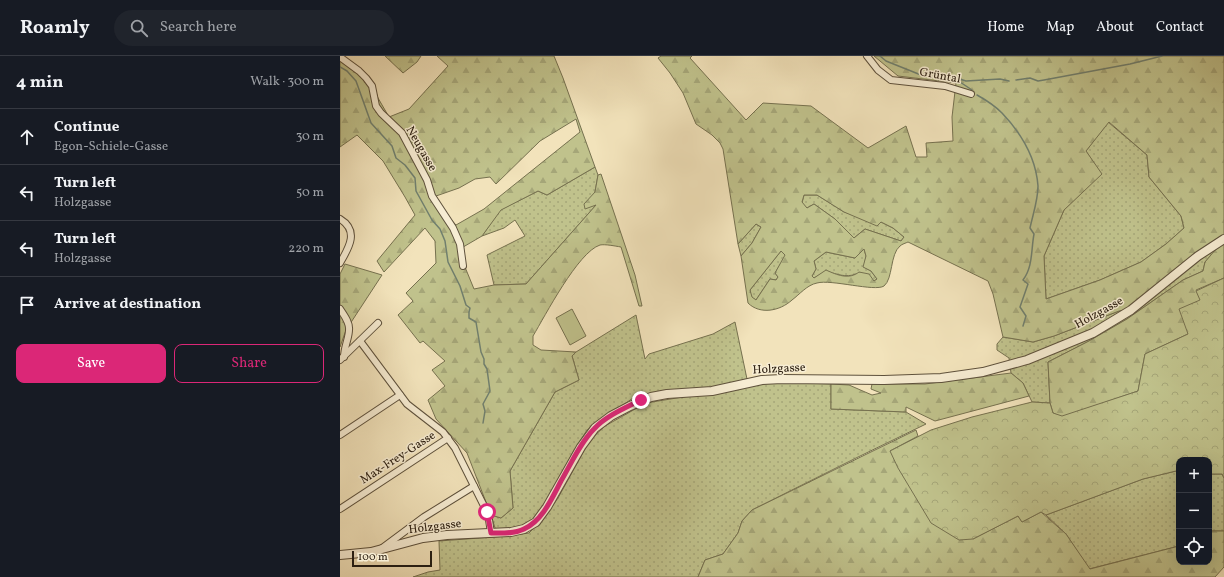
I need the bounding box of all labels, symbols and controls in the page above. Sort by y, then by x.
search box [114,10,394,46]
text: Roamly [20,15,90,41]
icon: search [128,17,150,39]
text: Search here [160,17,237,38]
text: Home [987,18,1024,37]
text: Map [1046,18,1074,37]
text: About [1096,18,1134,37]
text: Contact [1156,18,1204,37]
street label: Grüntal [918,65,962,88]
text: 4 min [16,71,63,94]
text: Walk · 300 m [250,73,324,91]
text: Continue [54,117,119,138]
street label: Neugasse [402,124,440,175]
icon: ahead [16,126,38,148]
text: 30 m [296,128,324,146]
text: Egon-Schiele-Gasse [54,138,168,156]
text: Turn left [54,173,116,194]
icon: left [16,182,38,204]
text: 50 m [296,184,324,202]
text: Holzgasse [54,194,111,212]
text: Turn left [54,229,116,250]
icon: left [16,238,38,260]
text: 220 m [288,240,324,258]
text: Holzgasse [54,250,111,268]
street label: Holzgasse [1072,293,1126,333]
icon: arrive [16,294,38,316]
text: Arrive at destination [54,294,201,315]
button: Save [16,344,166,383]
button: Share [174,344,324,383]
street label: Holzgasse [752,360,806,378]
route end [632,391,650,409]
street label: Max-Frey-Gasse [357,428,439,488]
map controls [1176,457,1212,565]
button: + [1176,457,1212,493]
button: − [1176,493,1212,529]
route start [478,503,496,521]
street label: Holzgasse [408,516,463,538]
button: locate [1176,529,1212,565]
scale bar [352,549,432,568]
text: 100 m [358,550,388,565]

